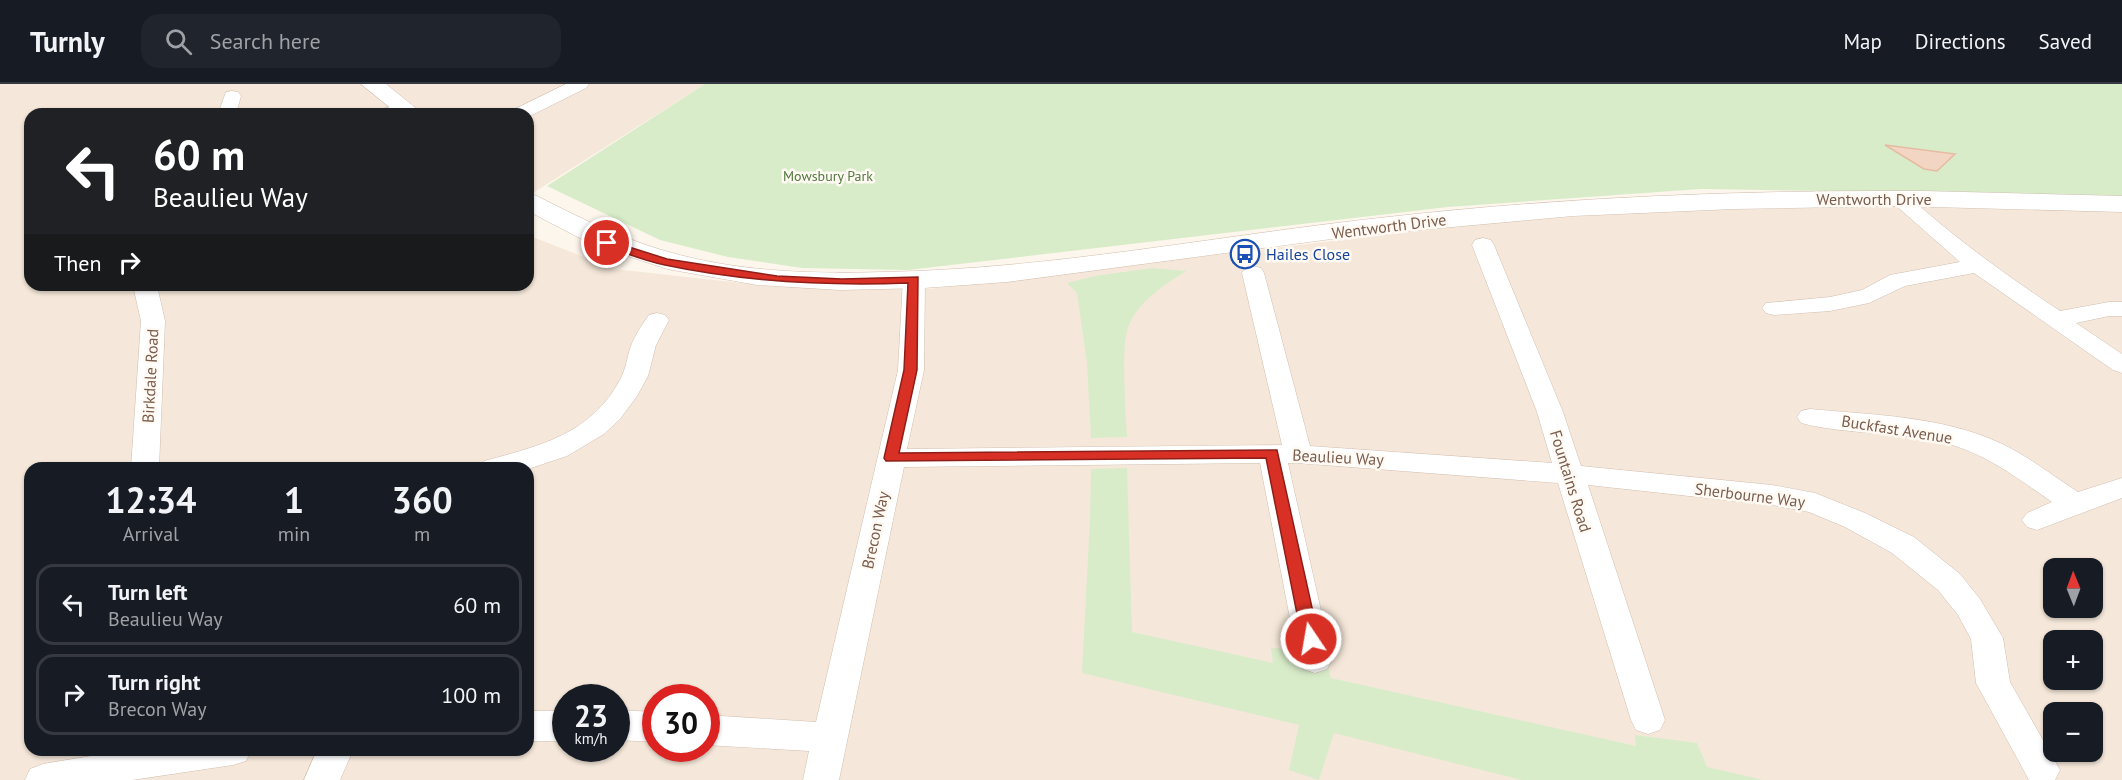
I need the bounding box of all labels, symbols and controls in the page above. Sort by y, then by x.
search box [141,14,561,68]
text: Turnly [30,23,105,60]
icon: search [162,25,195,58]
text: Search here [210,27,321,55]
text: Map [1843,28,1882,55]
text: Directions [1915,28,2006,55]
text: Saved [2039,28,2092,55]
text: 60 m [153,127,245,182]
icon: left [54,132,132,210]
park label: Mowsbury Park [783,167,873,185]
text: Beaulieu Way [153,180,308,214]
street label: Wentworth Drive [1816,189,1932,209]
street label: Wentworth Drive [1331,209,1447,243]
pin [581,217,632,268]
icon: arrive [590,226,623,259]
bus stop icon: Hailes Close [1229,238,1261,270]
place label: Hailes Close [1266,244,1350,264]
icon: right [113,246,146,279]
text: Then [54,249,101,277]
street label: Birkdale Road [138,328,162,424]
street label: Buckfast Avenue [1840,410,1954,448]
street label: Fountains Road [1546,428,1596,534]
street label: Beaulieu Way [1292,445,1385,469]
text: 12:34 [105,476,197,523]
text: 1 [284,476,304,523]
text: 360 [392,476,453,523]
street label: Sherbourne Way [1694,478,1807,512]
street label: Brecon Way [857,489,893,571]
text: Arrival [123,521,179,547]
text: min [278,521,310,547]
text: m [414,521,430,547]
north arrow [2043,558,2103,618]
map controls [2043,558,2103,762]
text: Turn left [108,578,188,606]
icon: left [57,588,90,621]
text: 60 m [453,591,501,619]
text: Beaulieu Way [108,606,223,632]
position arrow [1279,607,1343,671]
button: + [2043,630,2103,690]
text: Turn right [108,668,200,696]
icon: right [57,678,90,711]
text: 100 m [441,681,501,709]
speed limit sign: 30 [642,684,720,762]
text: Brecon Way [108,696,207,722]
text: 23 [574,696,608,735]
button: − [2043,702,2103,762]
text: km/h [575,729,607,748]

